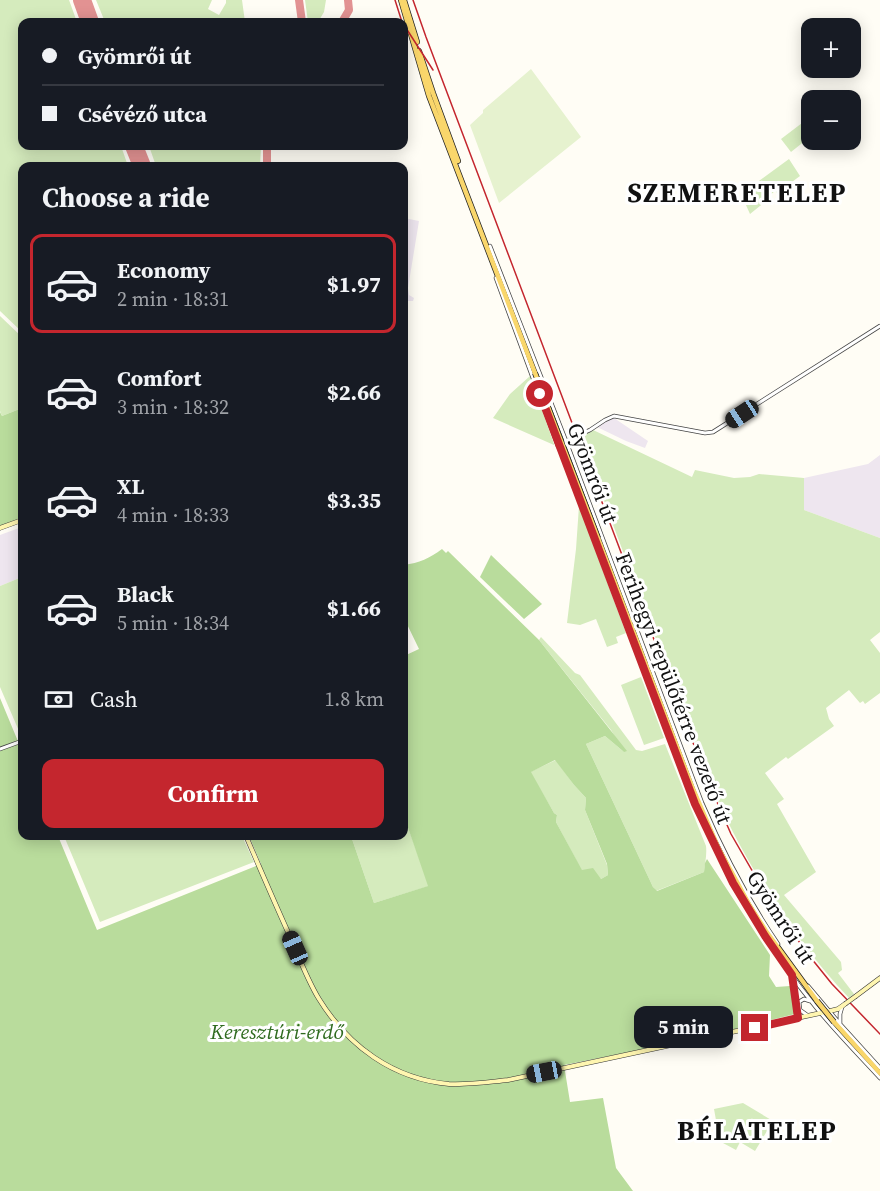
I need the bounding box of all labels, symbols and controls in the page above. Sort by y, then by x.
map controls [801,18,861,150]
button: + [801,18,861,78]
text: Gyömrői út [78,41,191,71]
button: − [801,90,861,150]
text: Csévéző utca [78,99,207,129]
district label: SZEMERETELEP [627,174,847,211]
text: Choose a ride [42,179,210,216]
text: Economy [117,255,211,285]
icon: car [45,257,99,311]
text: $1.97 [327,269,381,299]
text: 2 min · 18:31 [117,285,229,313]
text: Comfort [117,363,201,393]
icon: car [45,365,99,419]
text: $2.66 [327,377,381,407]
route start [526,380,553,407]
text: 3 min · 18:32 [117,393,229,421]
car [722,397,762,431]
street label: Gyömrői út [561,419,626,528]
text: XL [117,471,144,501]
icon: car [45,473,99,527]
text: $3.35 [327,485,381,515]
text: 4 min · 18:33 [117,501,229,529]
street label: Ferihegyi repülőtérre vezető út [609,548,739,828]
text: Black [117,579,174,609]
icon: car [45,581,99,635]
text: $1.66 [327,593,381,623]
text: 5 min · 18:34 [117,609,229,637]
icon: cash [42,683,75,716]
text: Cash [90,684,138,714]
text: 1.8 km [324,685,384,713]
button: Confirm [42,759,384,828]
street label: Gyömrői út [740,865,822,969]
car [279,928,311,968]
callout: 5 min [635,1007,734,1049]
text: 5 min [658,1013,709,1041]
route end [741,1014,768,1041]
park label: Keresztúri-erdő [209,1017,344,1046]
car [525,1060,563,1084]
district label: BÉLATELEP [677,1112,837,1149]

